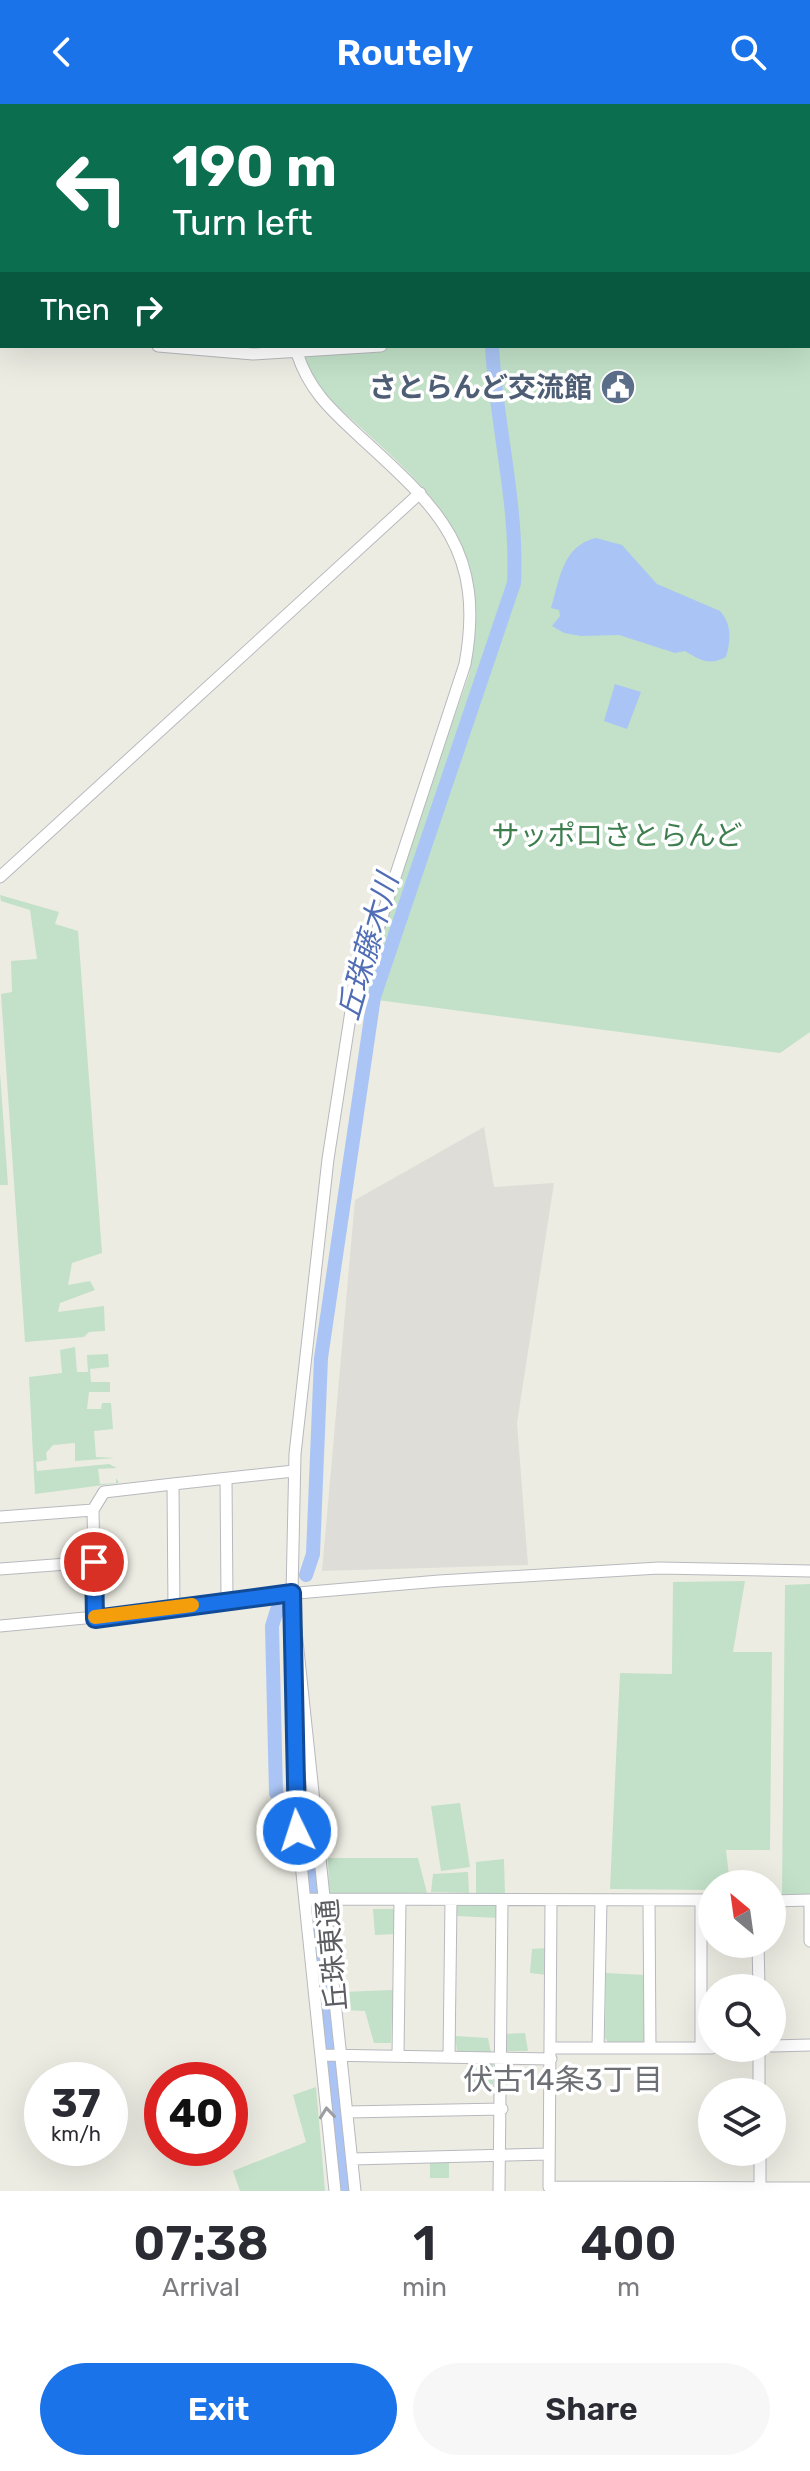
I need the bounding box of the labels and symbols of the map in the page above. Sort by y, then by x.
public building icon: さとらんど交流館 [599,368,637,406]
place label: さとらんど交流館 [369,371,592,404]
park label: サッポロさとらんど [491,819,743,852]
water label: 丘珠藤木川 [330,867,407,1024]
pin [60,1528,128,1596]
position arrow [255,1789,339,1873]
north arrow [698,1870,786,1958]
street label: 丘珠東通 [311,1898,353,2012]
speed limit sign: 40 [144,2062,248,2166]
district label: 伏古14条3丁目 [463,2062,663,2098]
one-way arrow [319,2106,336,2119]

